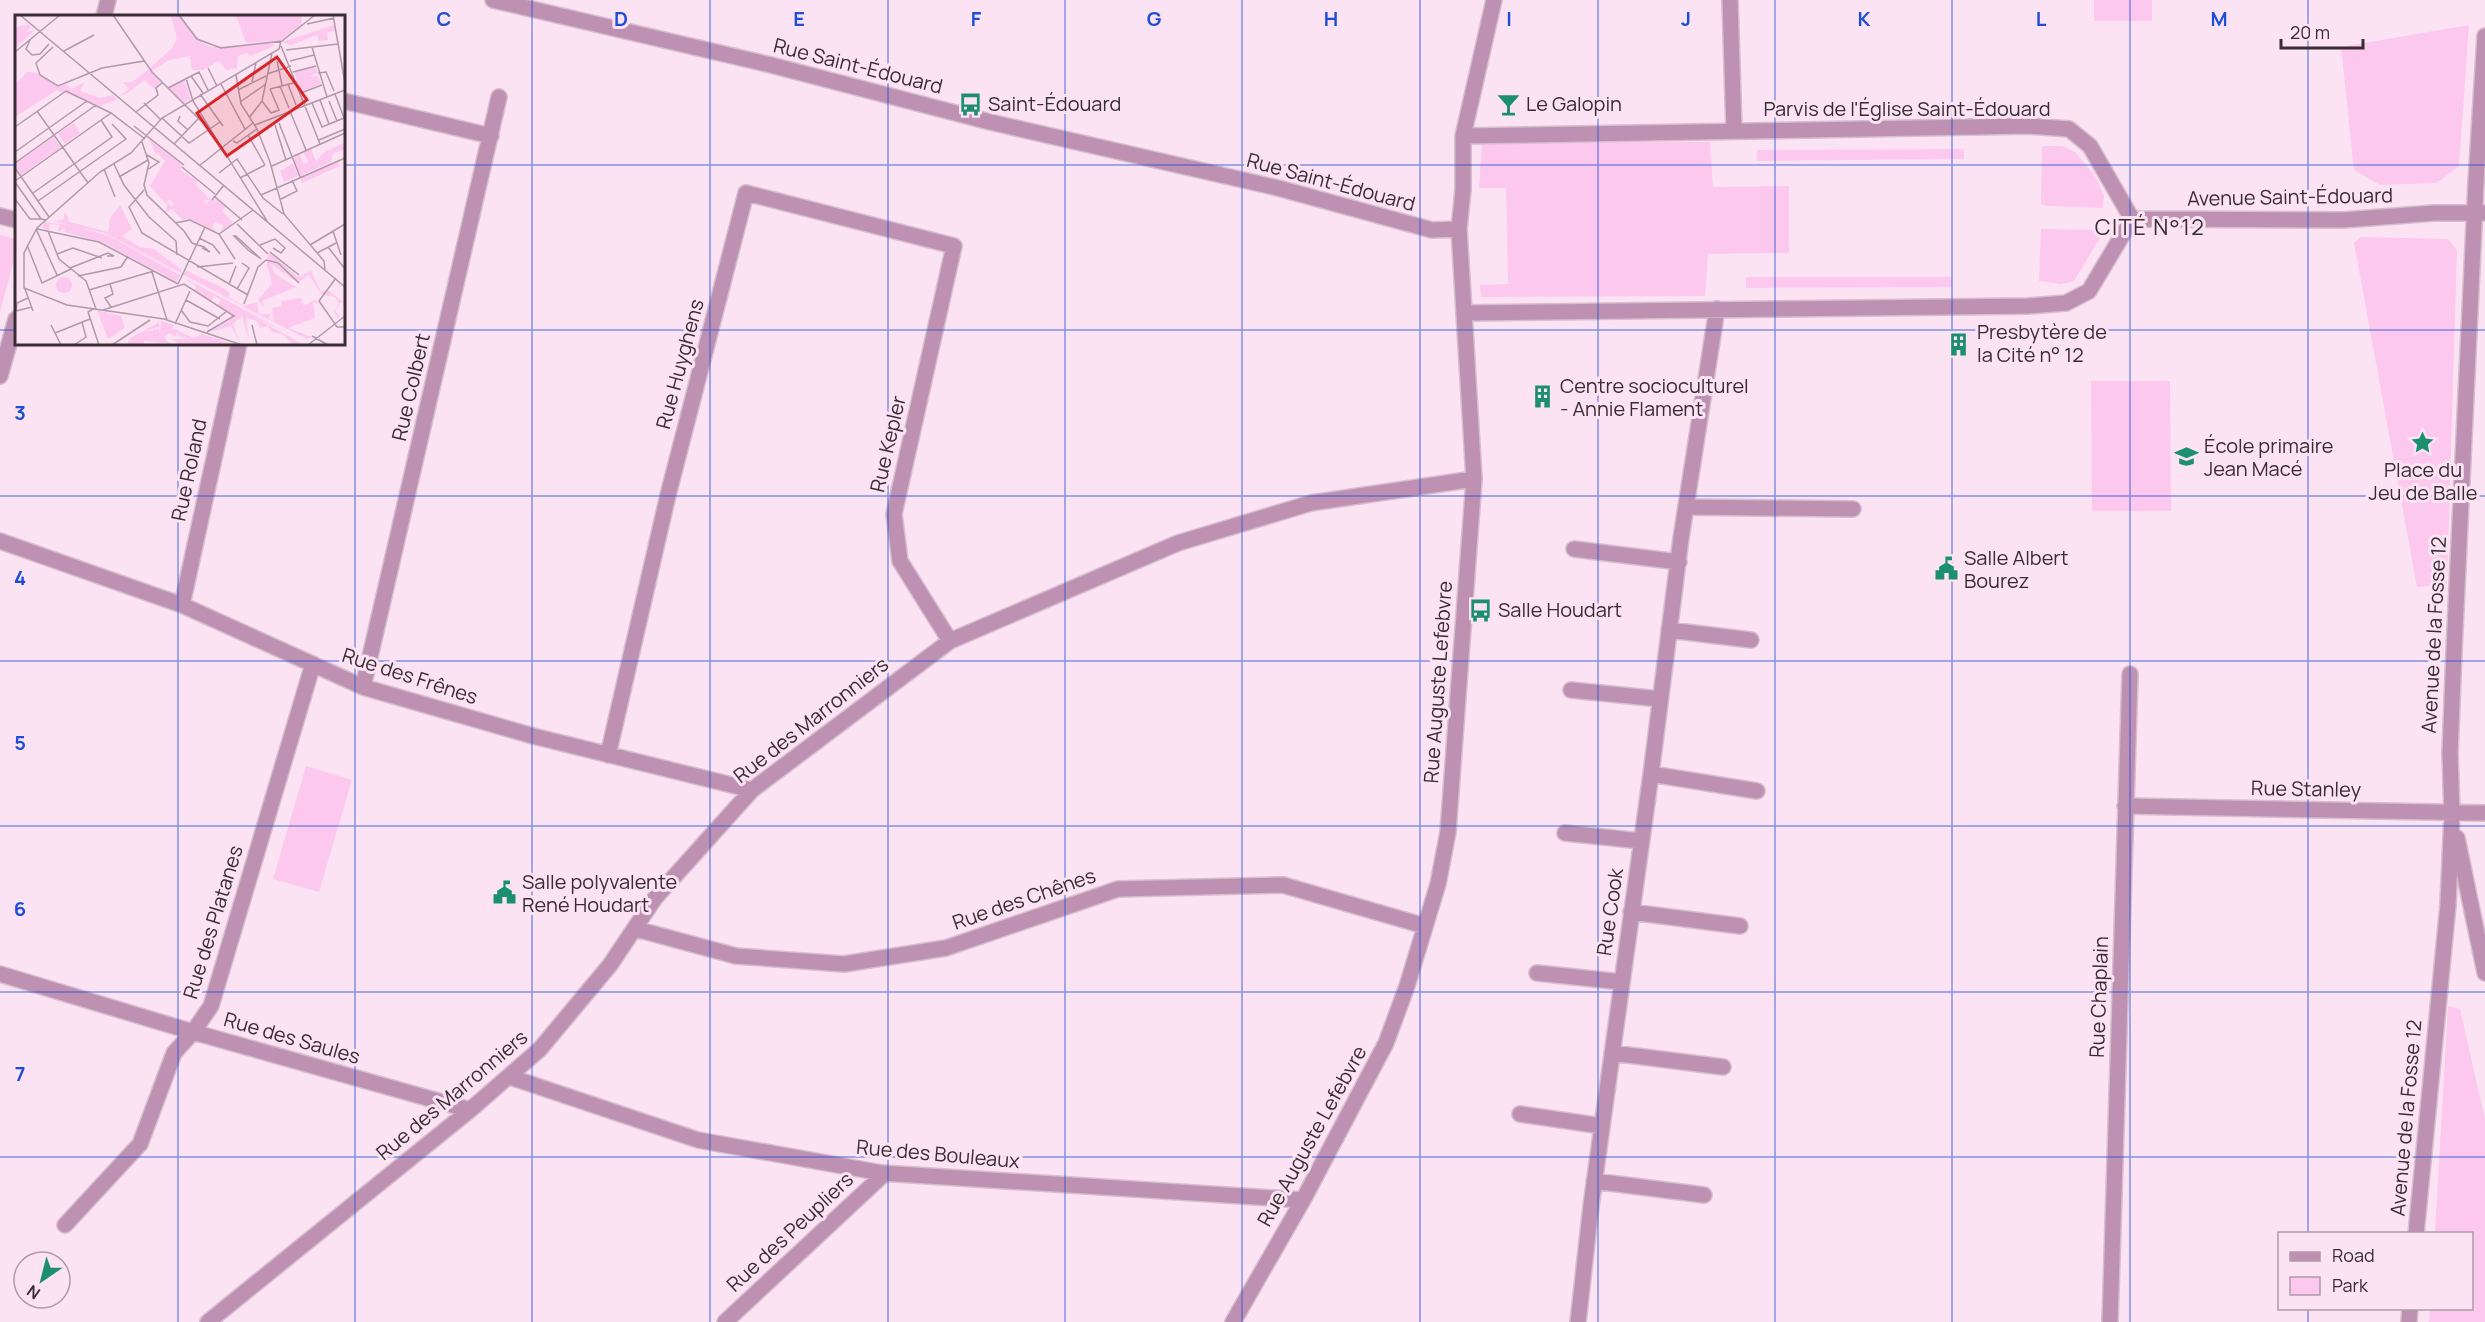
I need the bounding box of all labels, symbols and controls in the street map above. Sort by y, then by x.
text: C [437,5,451,32]
text: D [614,5,628,32]
text: E [793,5,805,32]
text: F [971,5,982,32]
text: G [1147,5,1162,32]
text: H [1324,5,1338,32]
text: I [1506,5,1512,32]
text: J [1681,5,1691,32]
text: K [1858,5,1871,32]
text: L [2036,5,2047,32]
text: M [2210,5,2228,32]
scale bar [2281,12,2364,50]
inset map [15,15,345,345]
text: 20 m [2290,20,2330,44]
street label: Rue Saint-Édouard [771,31,946,100]
place label: Saint-Édouard [988,90,1121,117]
place label: Le Galopin [1526,90,1622,117]
bus stop icon: Saint-Édouard [957,91,983,117]
bar icon: Le Galopin [1495,91,1521,117]
street label: Parvis de l'Église Saint-Édouard [1763,95,2051,122]
street label: Rue Saint-Édouard [1244,146,1418,217]
street label: Avenue Saint-Édouard [2187,181,2393,212]
district label: CITÉ N°12 [2095,212,2205,242]
street label: Rue Huyghens [649,296,710,432]
place label: Presbytère de la Cité n° 12 [1977,318,2107,368]
street label: Rue Colbert [385,330,436,443]
building icon: Presbytère de la Cité n° 12 [1946,331,1972,357]
place label: Centre socioculturel - Annie Flament [1560,372,1749,422]
building icon: Centre socioculturel - Annie Flament [1529,384,1555,410]
street label: Rue Kepler [863,393,912,495]
text: 3 [14,399,26,426]
street label: Rue Roland [164,416,213,524]
place icon: Place du Jeu de Balle [2410,429,2436,455]
place label: École primaire Jean Macé [2204,432,2334,482]
school or university icon: École primaire Jean Macé [2173,444,2199,470]
place label: Place du Jeu de Balle [2369,456,2477,506]
street label: Avenue de la Fosse 12 [2415,536,2452,734]
place label: Salle Albert Bourez [1964,544,2069,594]
public building icon: Salle Albert Bourez [1933,556,1959,582]
text: 4 [14,564,26,591]
street label: Rue Auguste Lefebvre [1417,580,1458,784]
place label: Salle Houdart [1498,596,1622,623]
bus stop icon: Salle Houdart [1467,597,1493,623]
street label: Rue des Frênes [339,641,481,710]
street label: Rue des Marronniers [728,651,894,789]
text: 5 [14,729,26,756]
street label: Rue Stanley [2251,774,2362,803]
street label: Rue des Platanes [176,842,249,1002]
street label: Rue des Chênes [949,861,1099,936]
street label: Rue Cook [1590,865,1629,957]
place label: Salle polyvalente René Houdart [522,868,677,918]
public building icon: Salle polyvalente René Houdart [491,880,517,906]
text: 6 [14,895,26,922]
street label: Rue Chaplain [2083,936,2114,1058]
street label: Rue des Saules [221,1005,363,1070]
street label: Avenue de la Fosse 12 [2383,1019,2428,1217]
street label: Rue des Marronniers [370,1023,533,1166]
street label: Rue Auguste Lefebvre [1251,1041,1373,1231]
text: 7 [15,1060,25,1087]
street label: Rue des Bouleaux [855,1133,1021,1174]
street label: Rue des Peupliers [720,1166,859,1297]
legend [2278,1232,2473,1310]
text: Road [2332,1243,2375,1267]
north arrow [12,1250,72,1310]
text: Park [2332,1273,2369,1297]
text: N [22,1280,44,1305]

